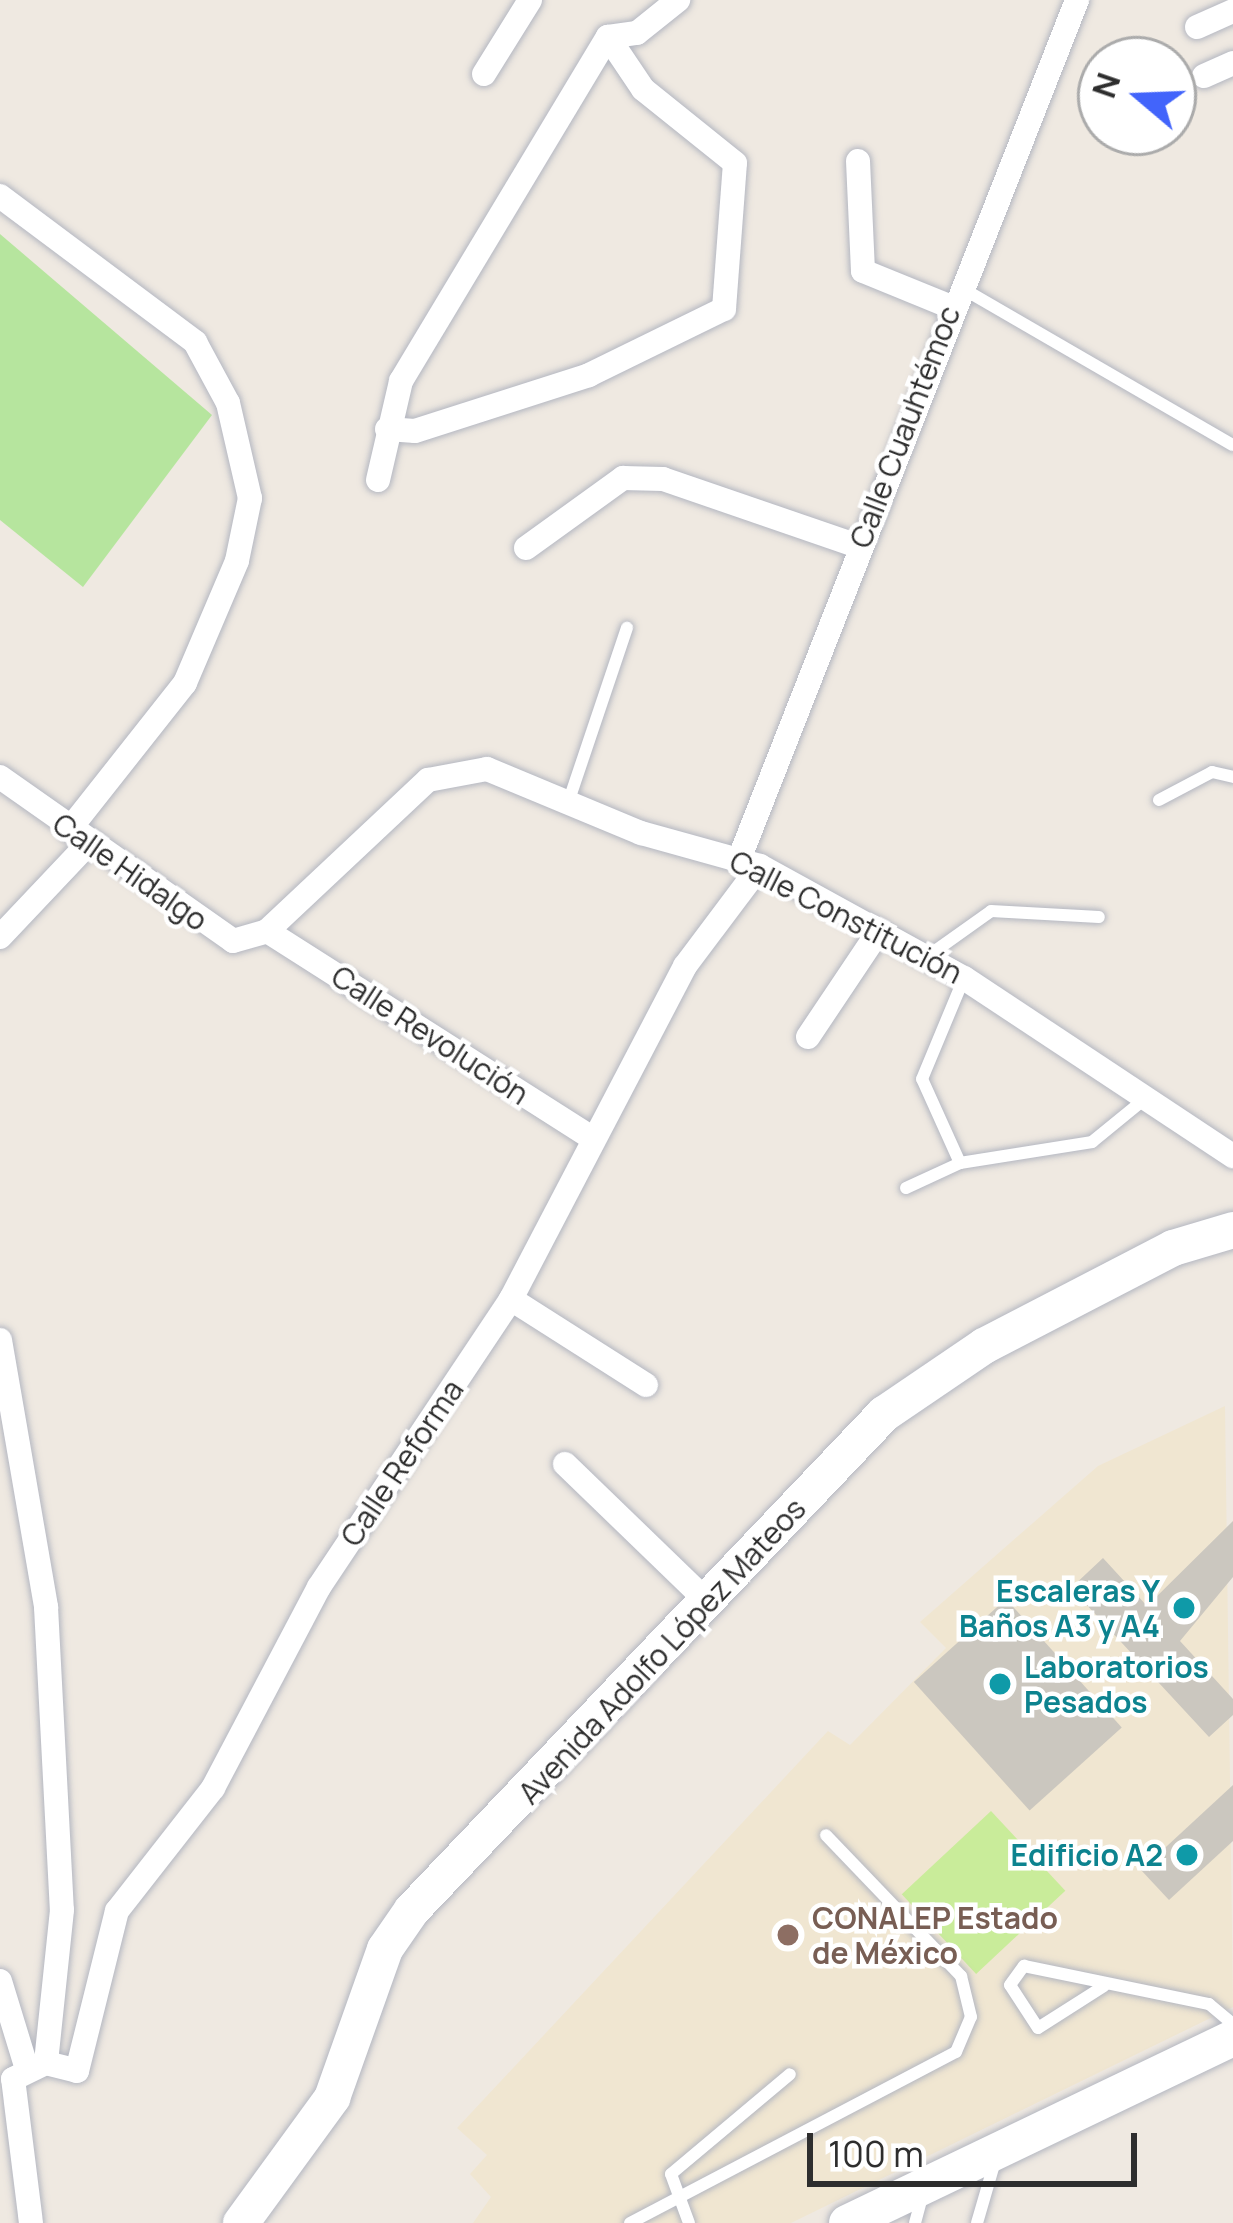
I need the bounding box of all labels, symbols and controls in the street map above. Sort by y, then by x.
north arrow [1077,36,1197,156]
text: N [1080,67,1130,104]
street label: Calle Cuauhtémoc [842,301,968,553]
street label: Calle Hidalgo [46,806,214,938]
street label: Calle Constitución [724,843,968,991]
street label: Calle Revolución [325,958,535,1112]
street label: Calle Reforma [333,1373,471,1553]
street label: Avenida Adolfo López Mateos [511,1491,813,1811]
place label: Escaleras Y Baños A3 y A4 [959,1573,1160,1644]
marker: Escaleras Y Baños A3 y A4 [1171,1595,1197,1621]
place label: Laboratorios Pesados [1024,1649,1209,1720]
marker: Laboratorios Pesados [987,1671,1013,1697]
place label: Edificio A2 [1011,1837,1163,1873]
marker: Edificio A2 [1174,1842,1200,1868]
place label: CONALEP Estado de México [812,1900,1058,1970]
marker: CONALEP Estado de México [775,1922,801,1948]
scale bar [813,2109,1143,2183]
text: 100 m [828,2129,924,2178]

